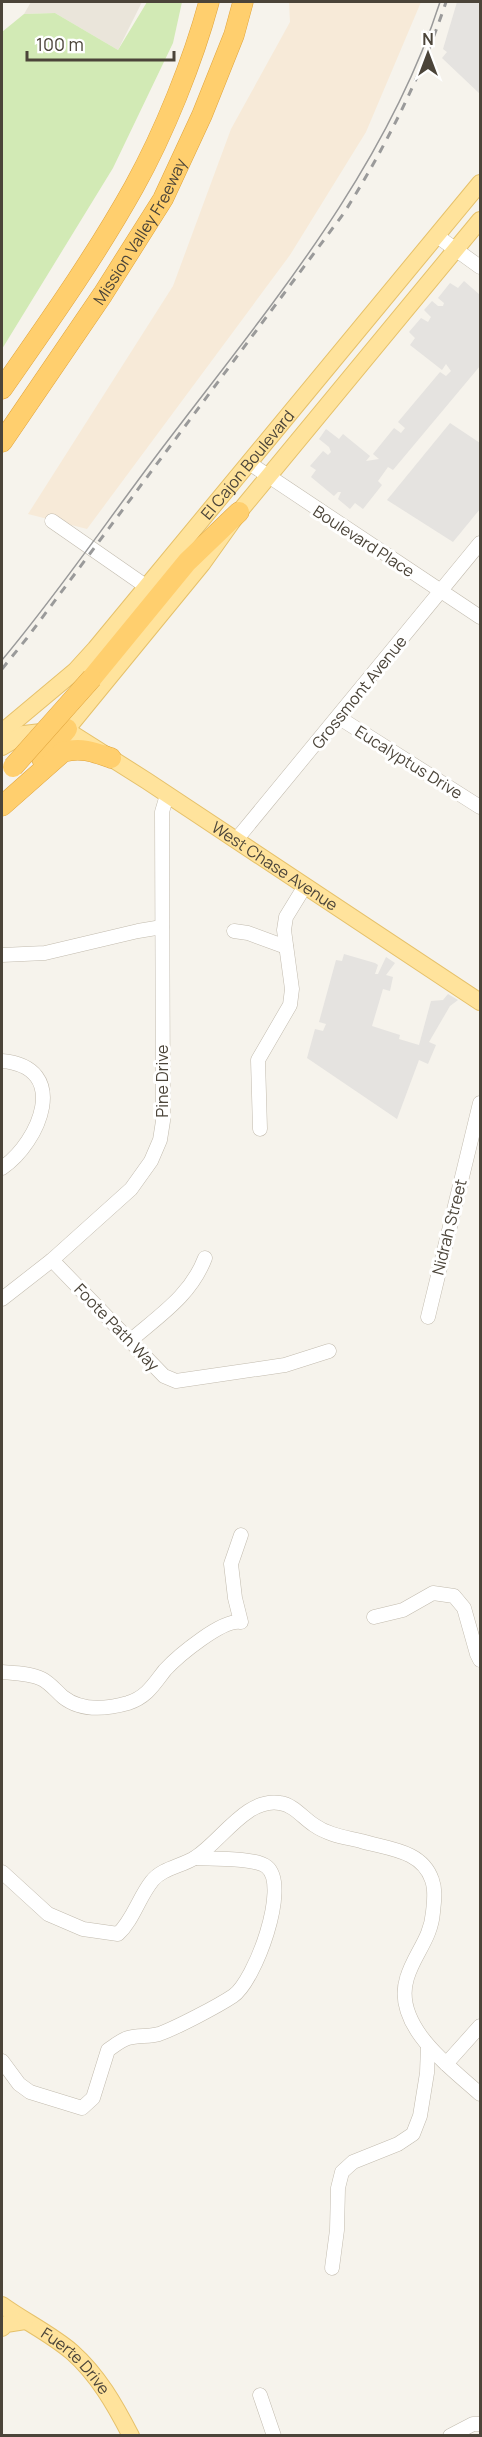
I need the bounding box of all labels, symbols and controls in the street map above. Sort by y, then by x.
scale bar [27,24,174,62]
north arrow [398,24,458,84]
text: N [422,28,434,50]
text: 100 m [36,32,84,56]
street label: Mission Valley Freeway [88,154,192,309]
street label: El Cajon Boulevard [196,405,299,524]
street label: Boulevard Place [309,500,419,582]
street label: Grossmont Avenue [306,631,412,753]
street label: Eucalyptus Drive [351,720,467,804]
street label: West Chase Avenue [208,816,342,916]
street label: Pine Drive [151,1045,173,1117]
street label: Nidrah Street [426,1177,472,1277]
street label: Foote Path Way [70,1278,165,1376]
street label: Fuerte Drive [37,2322,115,2399]

